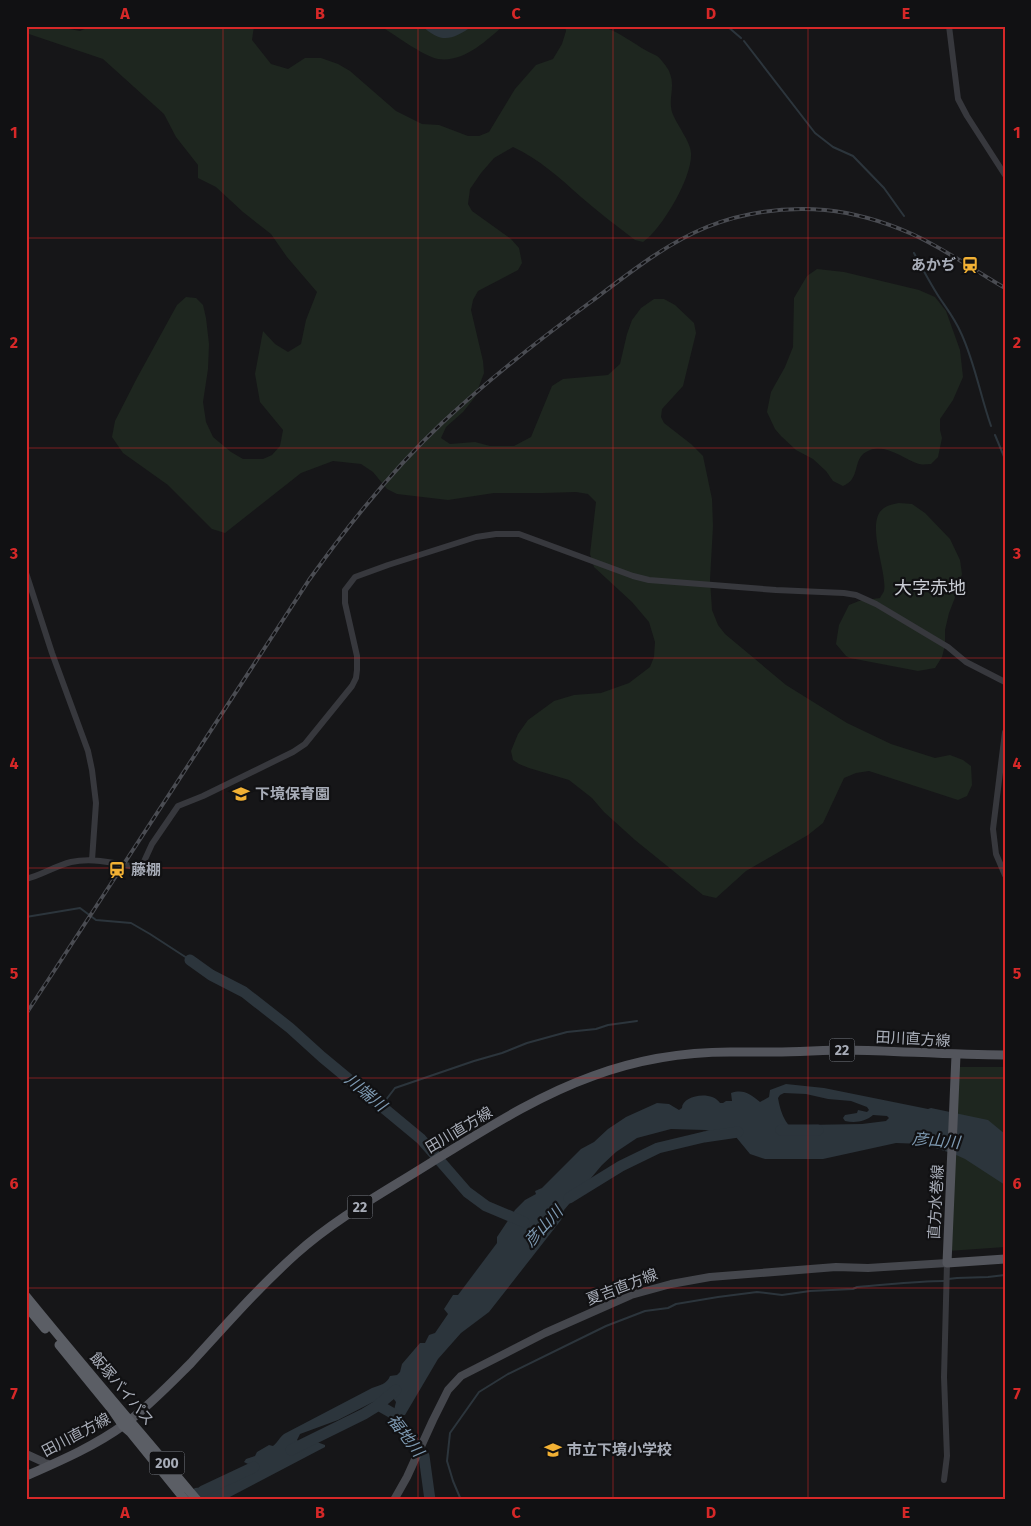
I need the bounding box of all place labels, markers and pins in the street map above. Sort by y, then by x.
station icon: あかぢ [960,255,980,275]
place label: あかぢ [911,256,956,274]
school or university icon: 下境保育園 [231,784,251,804]
place label: 下境保育園 [255,785,330,803]
station icon: 藤棚 [107,860,127,880]
place label: 藤棚 [131,861,161,879]
school or university icon: 市立下境小学校 [543,1440,563,1460]
place label: 市立下境小学校 [567,1441,672,1459]

